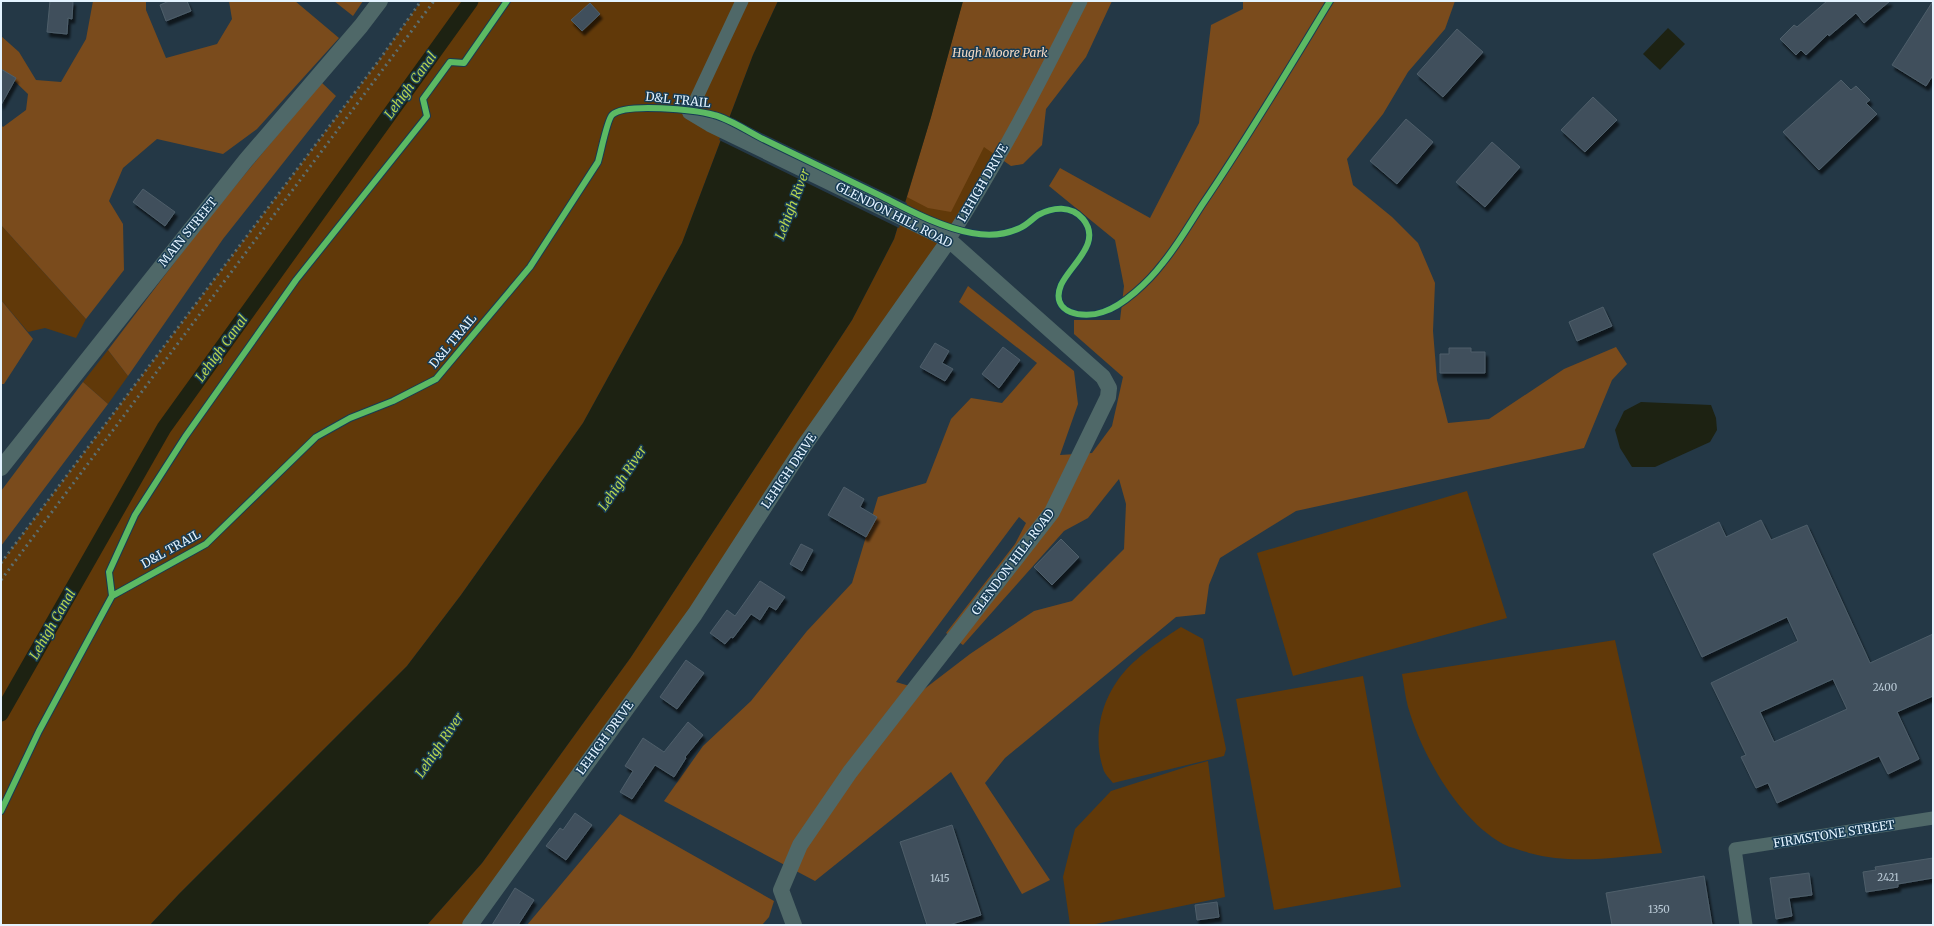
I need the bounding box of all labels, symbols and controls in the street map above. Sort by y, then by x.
park label: Hugh Moore Park [951,45,1048,60]
water label: Lehigh Canal [380,49,440,122]
street label: D&L TRAIL [645,89,712,110]
street label: LEHIGH DRIVE [954,141,1011,224]
water label: Lehigh River [771,166,814,242]
street label: GLENDON HILL ROAD [833,179,955,250]
street label: MAIN STREET [155,194,220,269]
street label: D&L TRAIL [426,310,480,371]
water label: Lehigh Canal [191,312,251,385]
street label: LEHIGH DRIVE [758,430,819,511]
water label: Lehigh River [595,442,651,514]
street label: GLENDON HILL ROAD [968,506,1057,618]
street label: D&L TRAIL [138,526,204,571]
water label: Lehigh Canal [25,586,79,662]
house number: 2400 [1873,681,1897,694]
street label: LEHIGH DRIVE [573,698,637,778]
water label: Lehigh River [412,709,468,781]
street label: FIRMSTONE STREET [1772,816,1896,851]
house number: 2421 [1877,871,1899,884]
house number: 1415 [930,872,950,885]
house number: 1350 [1648,903,1670,916]

